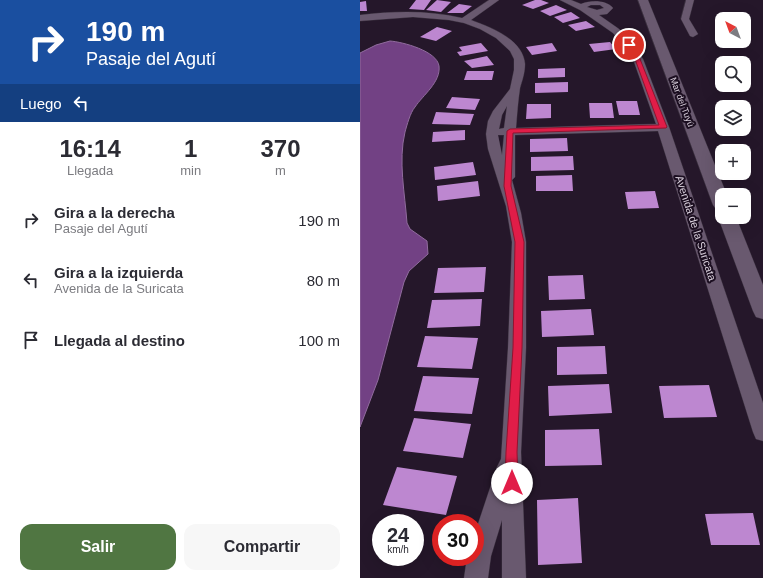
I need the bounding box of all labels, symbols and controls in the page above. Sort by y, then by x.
north arrow [715,12,751,48]
map controls [715,12,751,224]
icon: right [20,16,72,68]
text: 190 m [86,16,165,47]
pin [612,28,646,62]
icon: arrive [618,34,640,56]
text: Pasaje del Agutí [86,49,216,69]
button: search [715,56,751,92]
street label: Mar del Tuyú [668,76,696,128]
icon: left [70,92,92,114]
text: Luego [20,95,62,112]
button: layers [715,100,751,136]
text: 16:14 [59,135,121,162]
text: 1 [184,135,197,162]
text: 370 [261,135,301,162]
button: + [715,144,751,180]
text: Llegada [67,163,113,178]
text: min [180,163,201,178]
text: m [275,163,286,178]
street label: Avenida de la Suricata [673,174,719,283]
button: − [715,188,751,224]
text: Gira a la derecha [54,204,175,221]
icon: right [20,209,42,231]
text: 190 m [298,212,340,229]
text: Pasaje del Agutí [54,221,148,236]
text: Gira a la izquierda [54,264,183,281]
icon: left [20,269,42,291]
text: 80 m [307,272,340,289]
text: Avenida de la Suricata [54,281,184,296]
icon: arrive [20,329,42,351]
text: Llegada al destino [54,332,185,349]
text: 100 m [298,332,340,349]
position arrow [491,462,533,504]
speed limit sign: 30 [432,514,484,566]
button: Salir [20,524,176,570]
button: Compartir [184,524,340,570]
text: 24 [387,524,409,546]
text: km/h [387,544,409,555]

